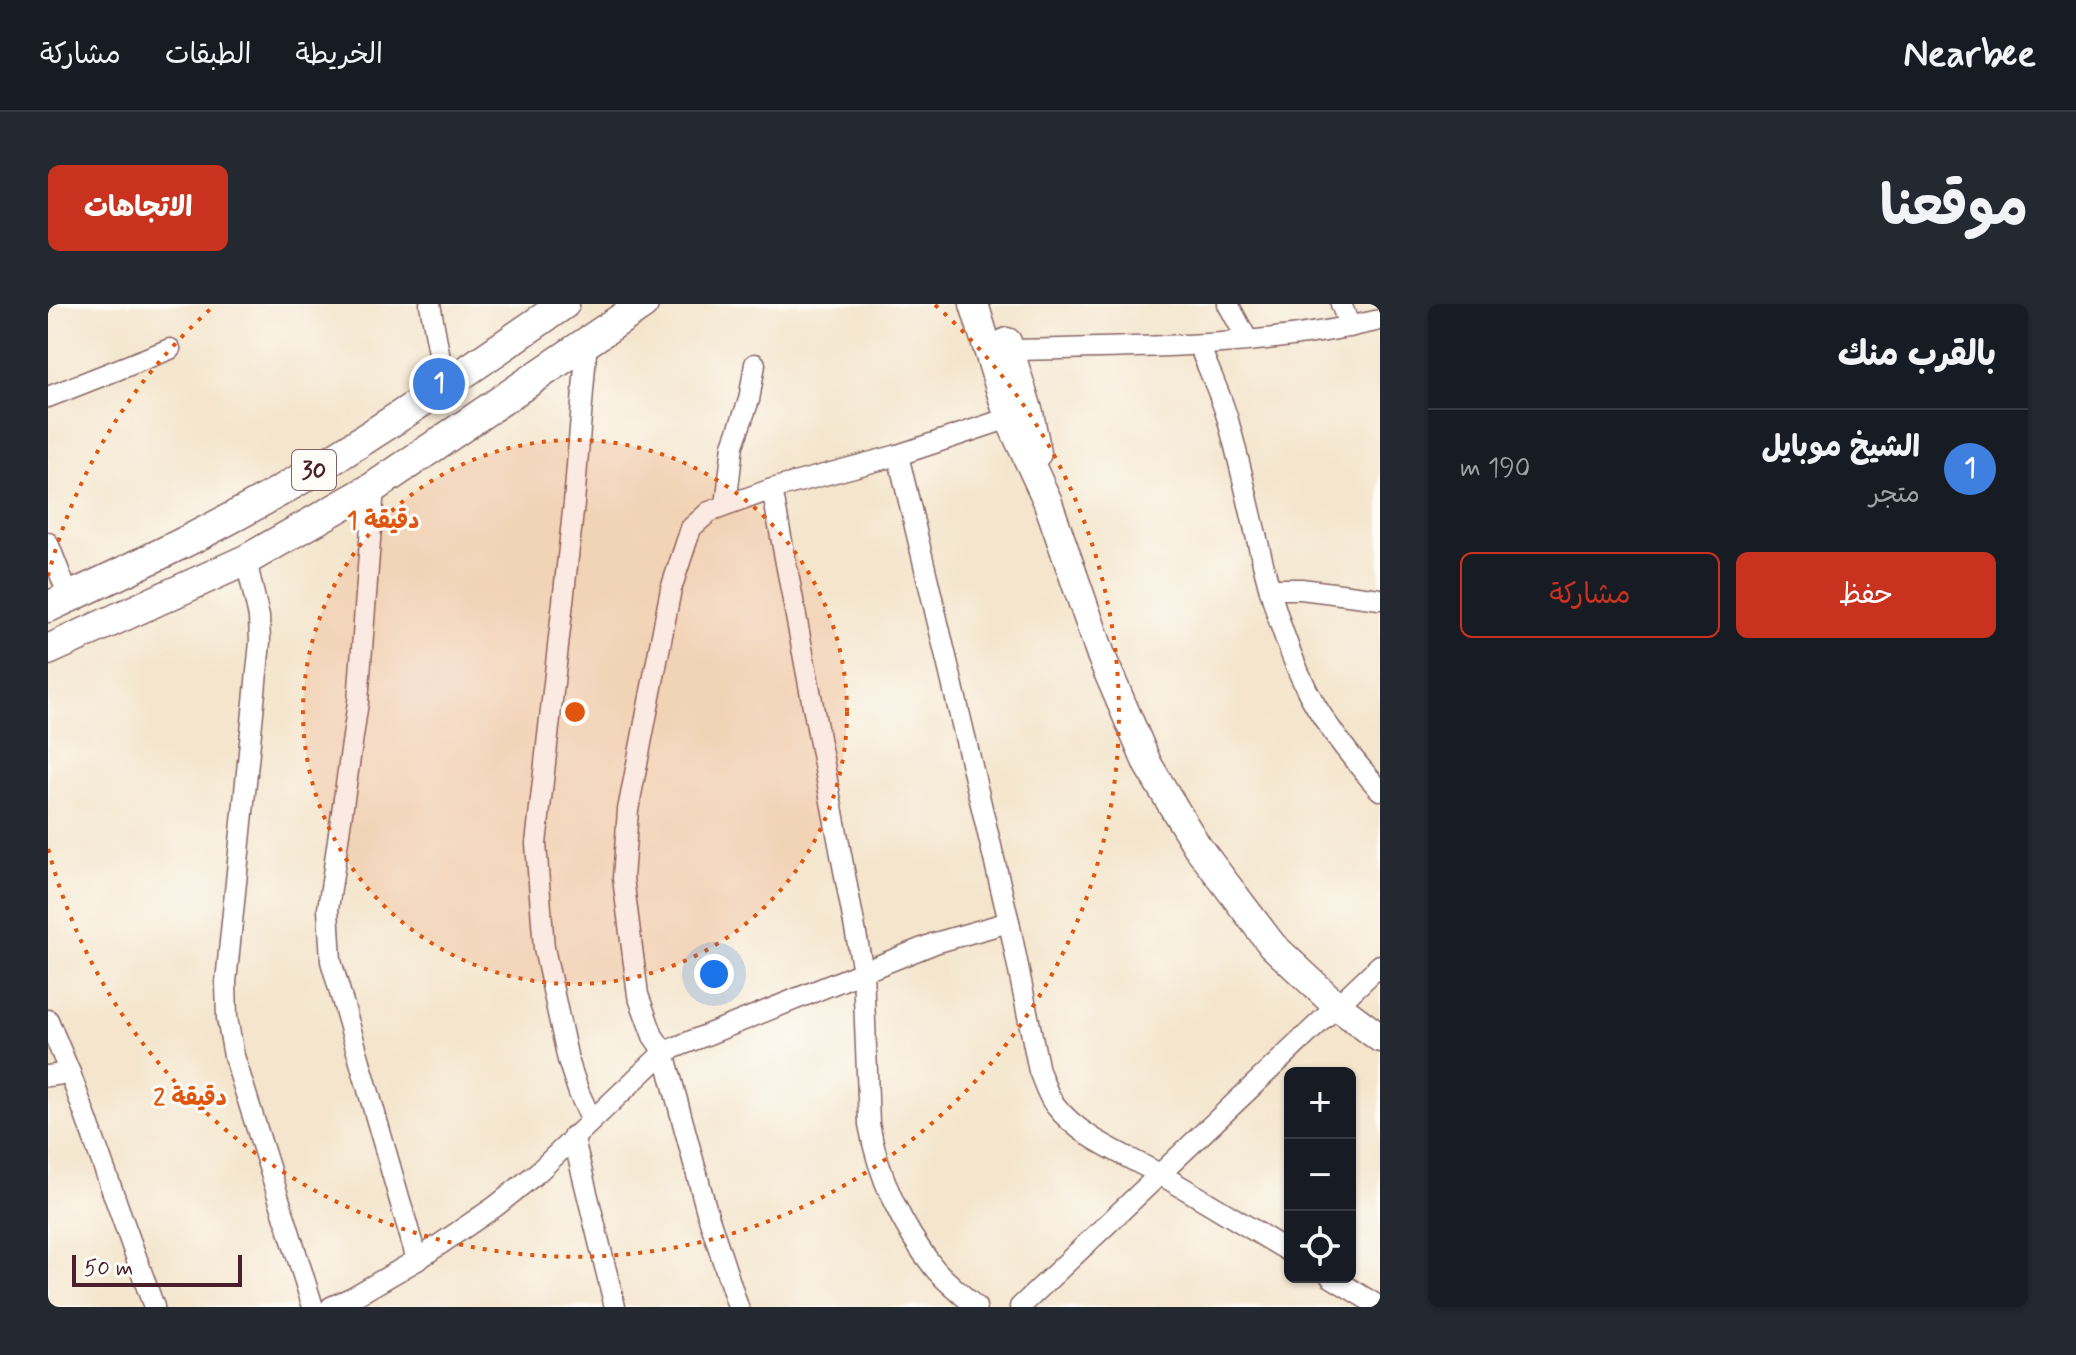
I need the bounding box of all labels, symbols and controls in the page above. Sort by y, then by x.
text: Nearbee [1903,31,2036,80]
text: مشاركة [40,37,121,74]
text: الطبقات [165,37,251,74]
text: الخريطة [295,37,383,74]
button: الاتجاهات [48,165,228,251]
text: موقعنا [1880,172,2028,245]
text: بالقرب منك [1838,333,1996,378]
pin: 1 [413,354,465,414]
text: الشيخ موبايل [1761,428,1920,467]
road number: 30 [292,450,336,490]
text: 190 m [1460,452,1530,486]
text: 1 [1964,452,1976,486]
text: متجر [1869,478,1920,512]
text: 1 دقيقة [347,506,419,537]
button: مشاركة [1460,552,1720,638]
button: حفظ [1736,552,1996,638]
centre of rings [561,698,589,726]
your location [694,954,734,994]
map controls [1284,1067,1356,1283]
button: + [1284,1067,1356,1139]
text: 2 دقيقة [153,1083,227,1114]
button: − [1284,1139,1356,1211]
button: locate [1284,1211,1356,1283]
scale bar [72,1251,242,1287]
text: 50 m [84,1255,133,1283]

